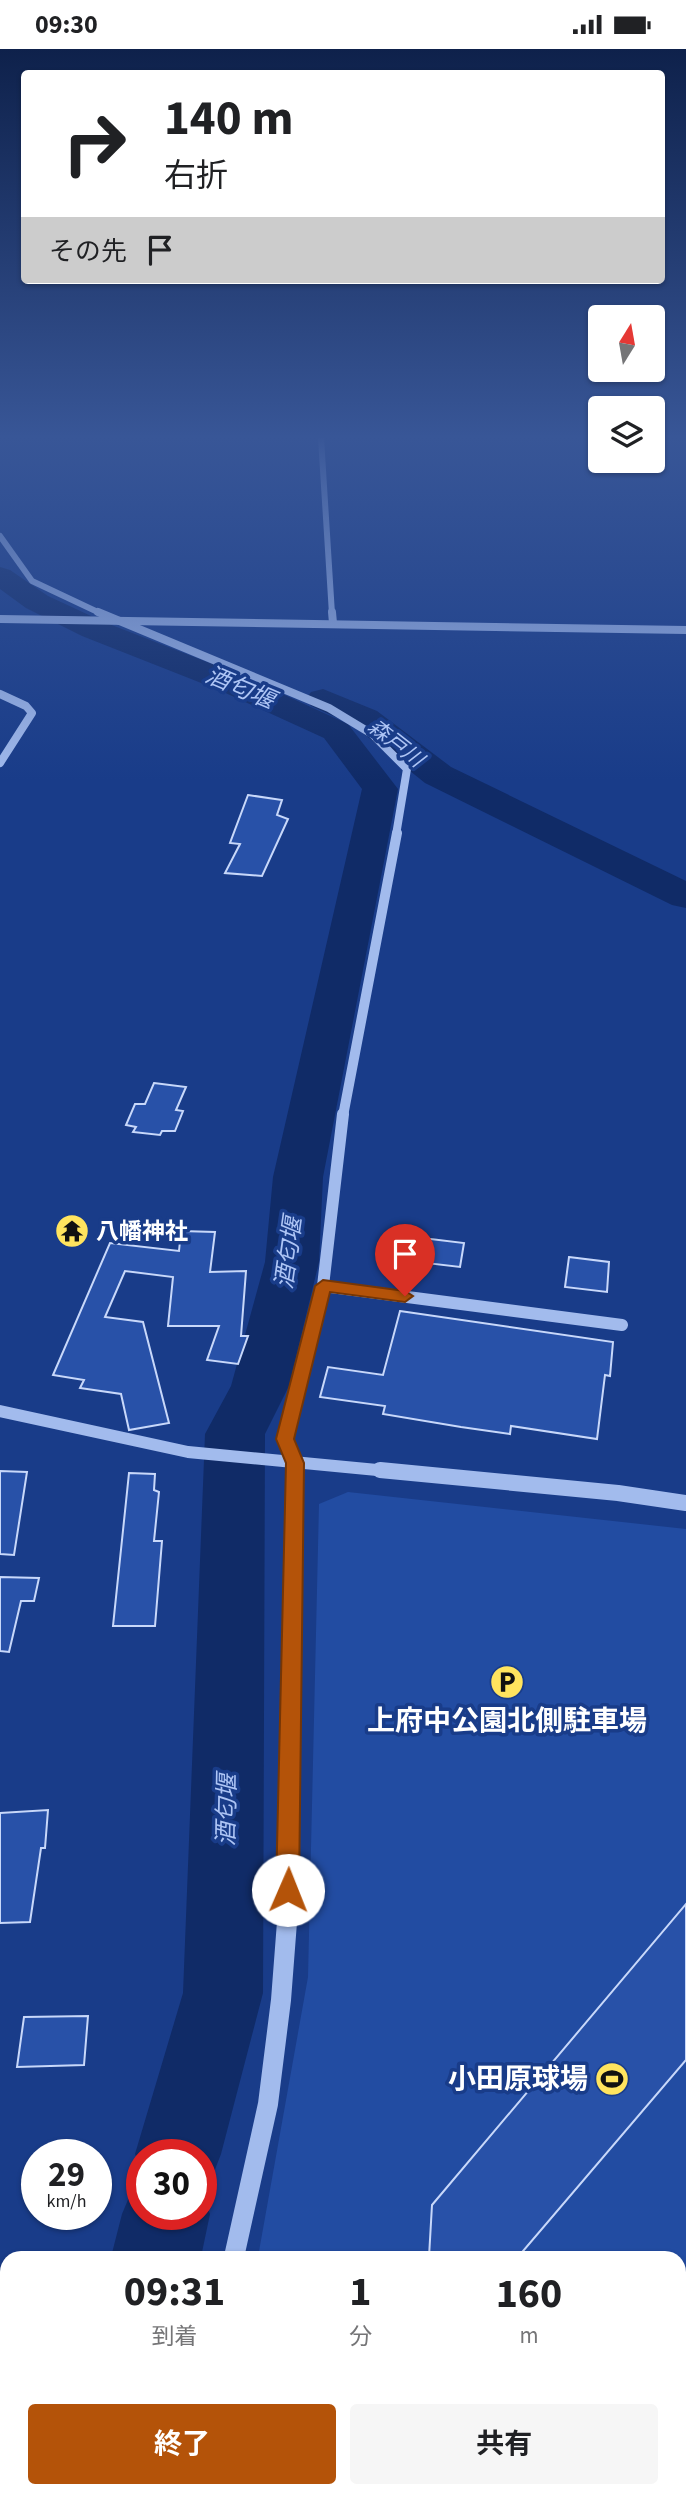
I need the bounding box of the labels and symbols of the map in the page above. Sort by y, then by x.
north arrow [588,305,665,381]
water label: 酒匂堰 [200,658,284,720]
water label: 森戸川 [362,712,432,775]
water label: 酒匂堰 [267,1211,312,1291]
temple icon: 八幡神社 [53,1212,91,1250]
place label: 八幡神社 [96,1215,188,1248]
pin [375,1224,435,1296]
parking icon: 上府中公園北側駐車場 [488,1663,526,1701]
place label: 上府中公園北側駐車場 [367,1701,647,1741]
water label: 酒匂堰 [209,1770,245,1846]
position arrow [251,1853,325,1927]
place label: 小田原球場 [448,2059,588,2099]
sports icon: 小田原球場 [593,2060,631,2098]
speed limit sign: 30 [126,2139,217,2230]

